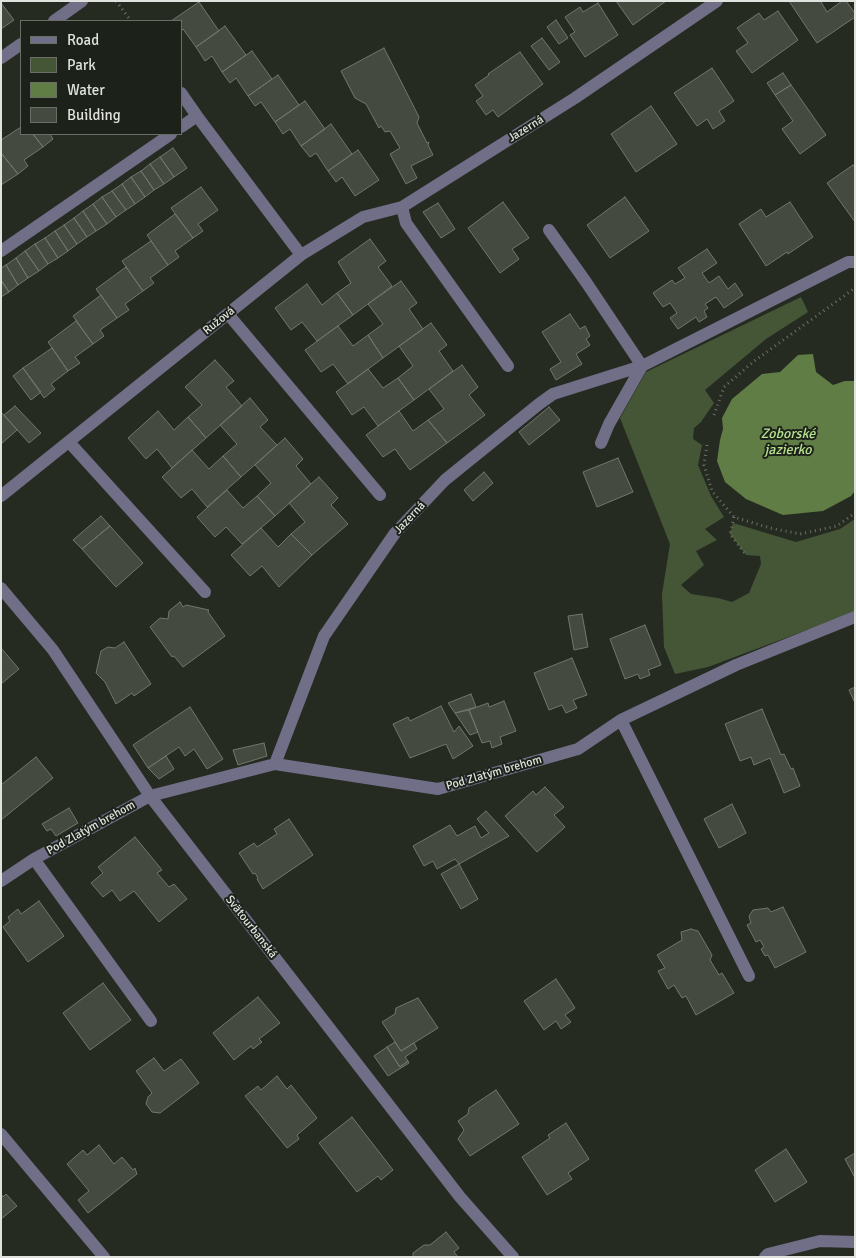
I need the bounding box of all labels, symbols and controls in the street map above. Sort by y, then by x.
legend [20,20,182,135]
text: Road [67,31,99,49]
text: Park [67,56,96,74]
text: Water [67,81,105,99]
text: Building [67,106,121,124]
street label: Jazerná [505,112,547,146]
street label: Ružová [200,304,238,338]
water label: Zoborské jazierko [761,426,815,458]
street label: Jazerná [391,499,429,537]
street label: Pod Zlatým brehom [444,752,544,794]
street label: Pod Zlatým brehom [44,798,138,858]
street label: Svätourbanská [222,893,280,961]

